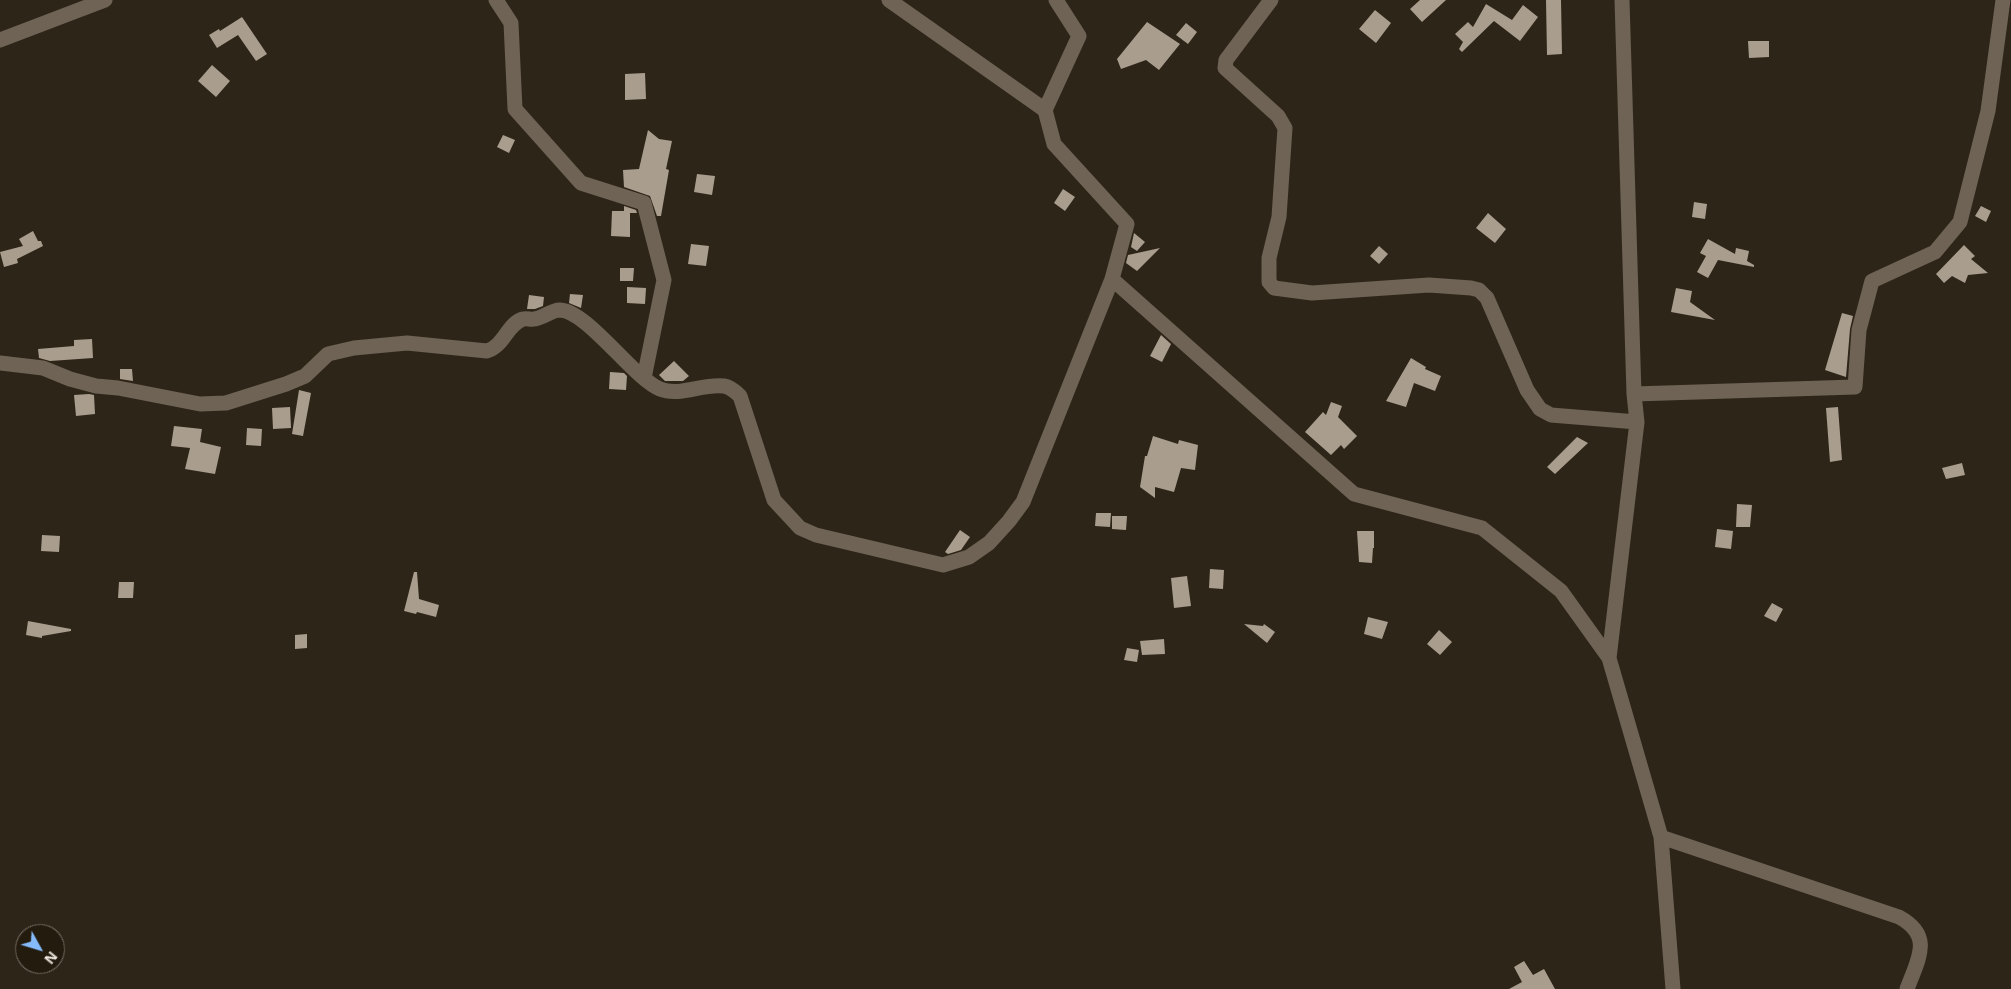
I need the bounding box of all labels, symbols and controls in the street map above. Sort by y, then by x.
north arrow [15,924,65,974]
text: N [40,948,62,969]

